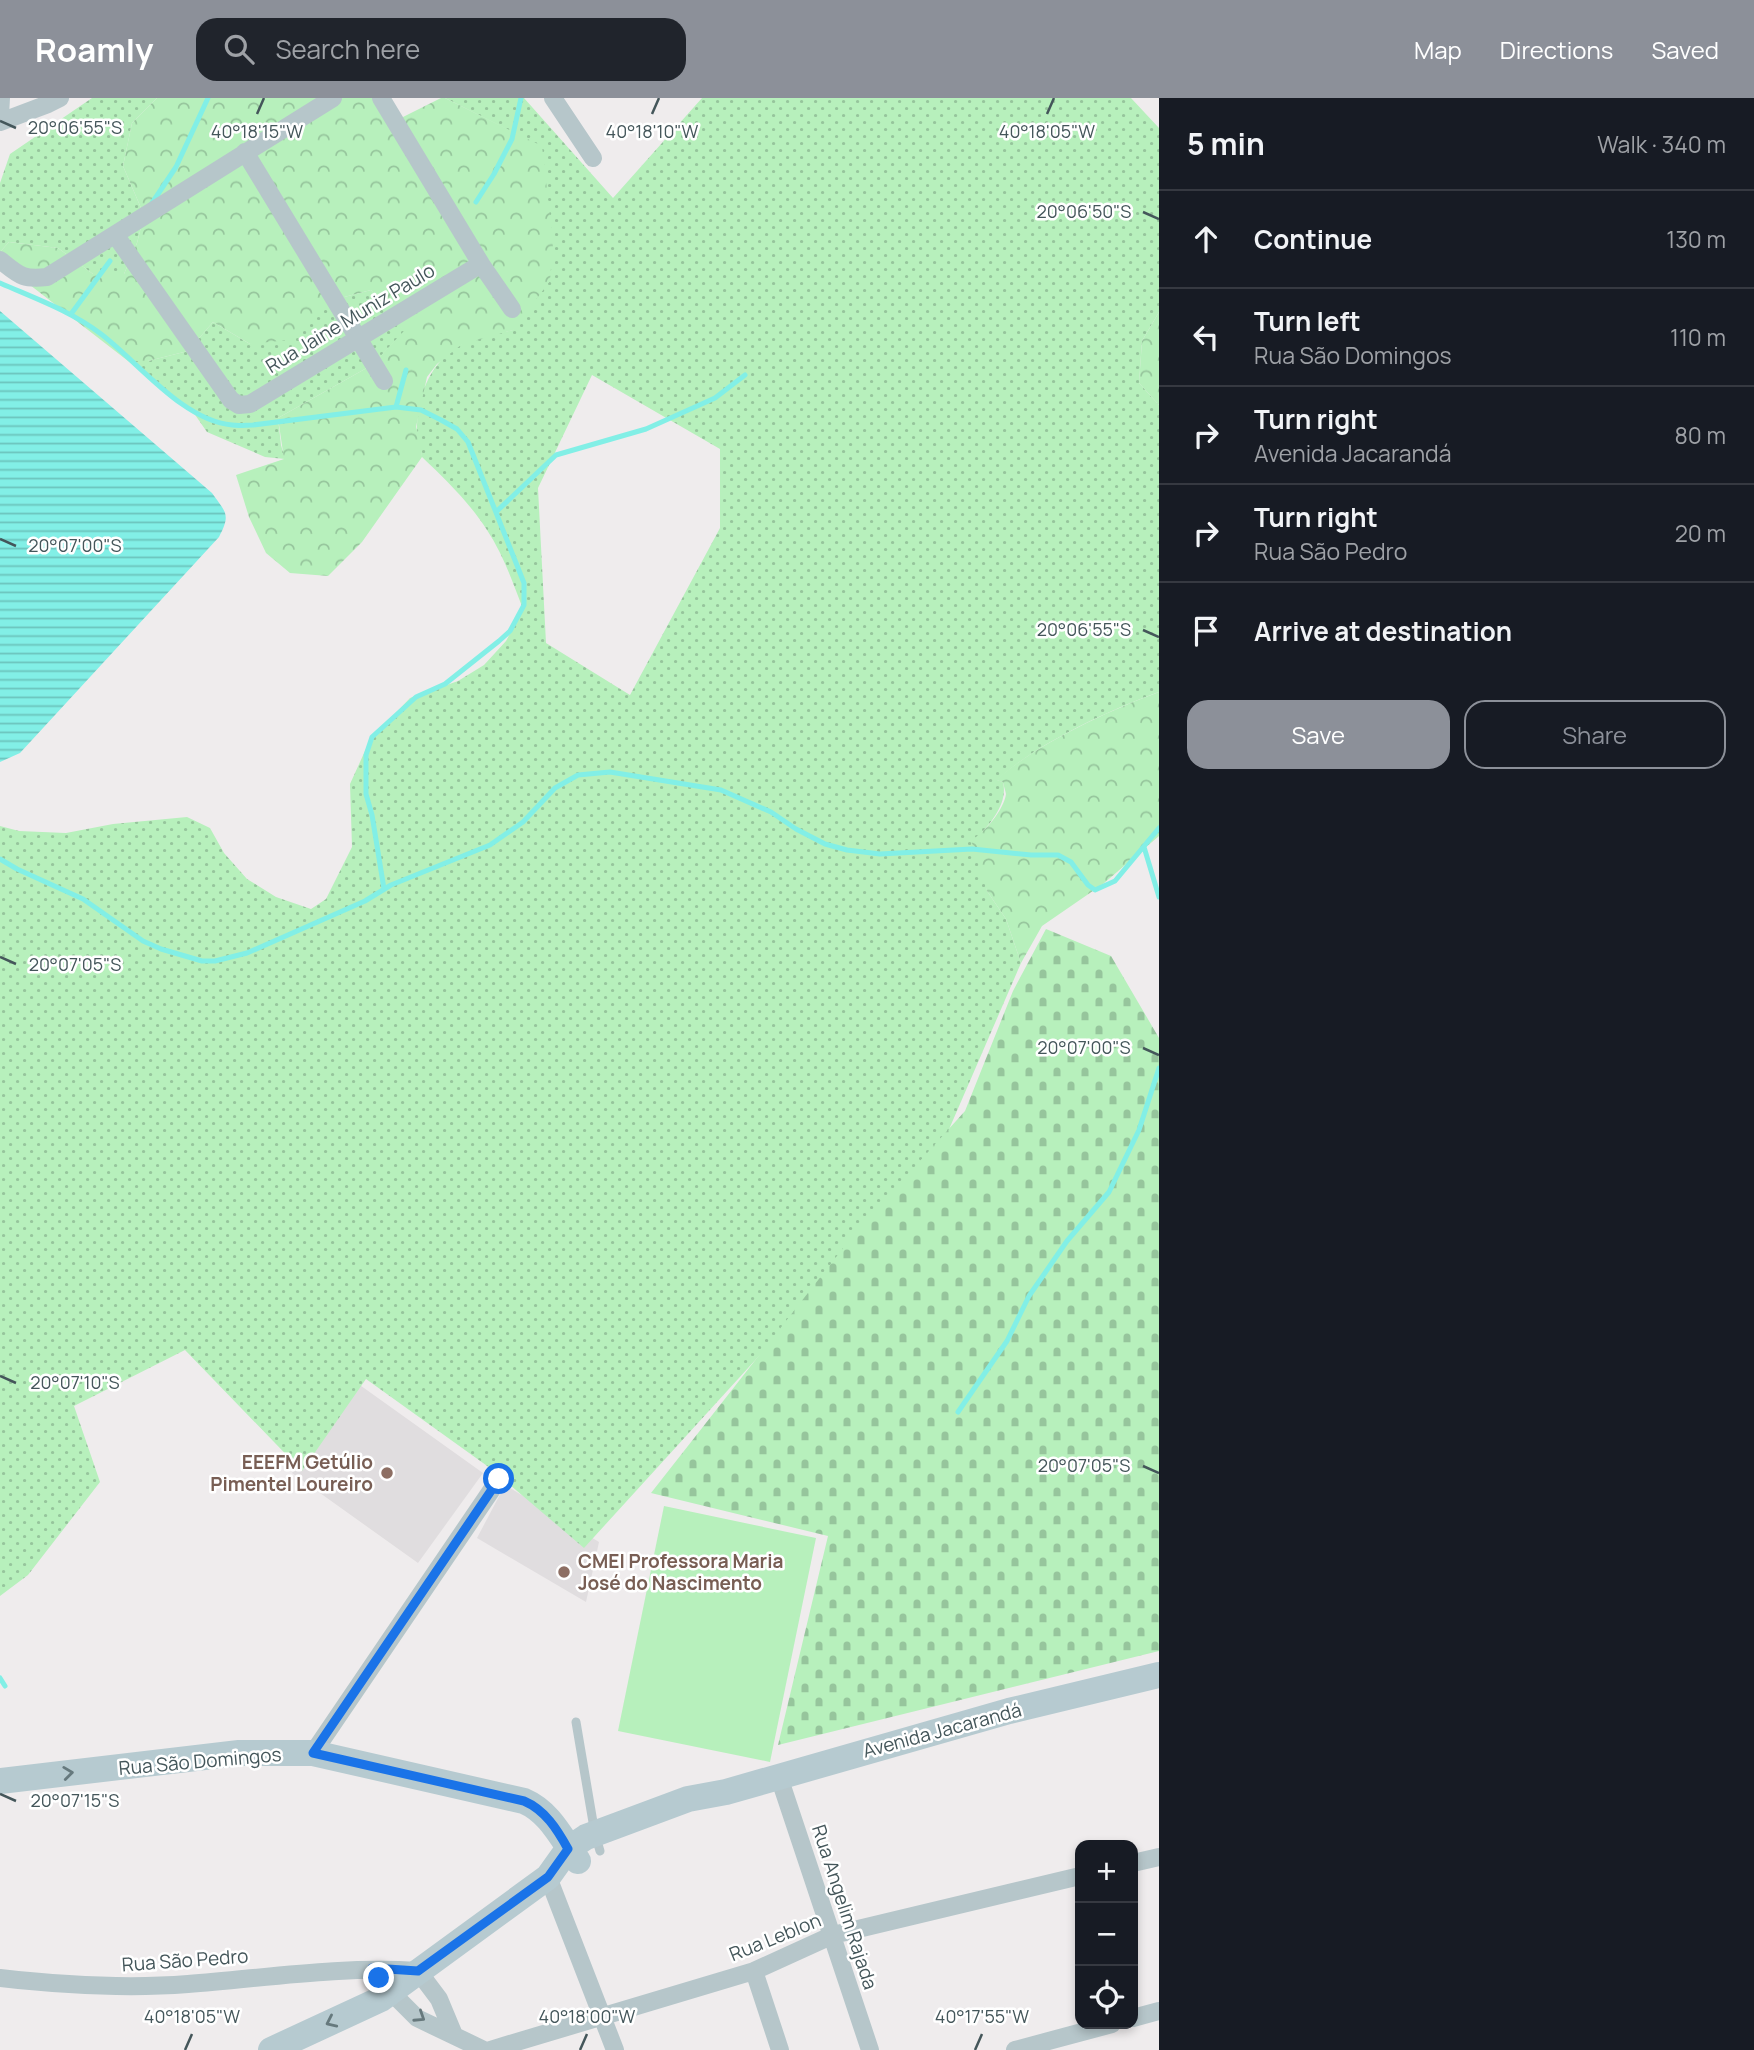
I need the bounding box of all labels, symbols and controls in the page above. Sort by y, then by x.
search box [196,18,686,81]
text: Roamly [35,27,154,72]
icon: search [220,30,258,68]
text: Search here [276,31,420,67]
text: Map [1414,33,1462,66]
text: Directions [1500,33,1613,66]
text: Saved [1651,33,1719,66]
text: 20°06'55"S [28,115,122,139]
text: 40°18'15"W [211,119,303,143]
text: 40°18'10"W [606,119,699,143]
text: 40°18'05"W [999,119,1095,143]
text: 5 min [1187,123,1265,164]
text: Walk · 340 m [1597,128,1726,160]
text: 20°06'50"S [1037,199,1131,223]
icon: ahead [1187,220,1225,258]
text: Continue [1254,221,1372,257]
text: 130 m [1666,223,1726,255]
street label: Rua Jaine Muniz Paulo [261,257,439,379]
text: Turn left [1254,303,1361,339]
icon: left [1187,318,1225,356]
text: 110 m [1670,321,1726,353]
text: Rua São Domingos [1254,339,1451,371]
text: Turn right [1254,401,1378,437]
icon: right [1187,416,1225,454]
text: 80 m [1675,419,1726,451]
text: Avenida Jacarandá [1254,437,1451,469]
text: Turn right [1254,499,1378,535]
icon: right [1187,514,1225,552]
text: 20 m [1675,517,1726,549]
text: 20°07'00"S [28,533,122,557]
text: Rua São Pedro [1254,535,1407,567]
icon: arrive [1187,612,1225,650]
text: Arrive at destination [1254,613,1512,649]
text: 20°06'55"S [1037,617,1131,641]
button: Save [1187,700,1450,769]
button: Share [1464,700,1726,769]
text: 20°07'05"S [29,952,121,976]
text: 20°07'00"S [1037,1035,1131,1059]
text: 20°07'10"S [30,1370,120,1394]
place label: EEEFM Getúlio Pimentel Loureiro [210,1449,373,1497]
text: 20°07'05"S [1038,1453,1130,1477]
route start [483,1463,514,1494]
marker: EEEFM Getúlio Pimentel Loureiro [379,1465,395,1481]
place label: CMEI Professora Maria José do Nascimento [578,1548,783,1596]
marker: CMEI Professora Maria José do Nascimento [556,1564,572,1580]
street label: Avenida Jacarandá [860,1696,1024,1764]
street label: Rua São Domingos [118,1741,282,1781]
one-way arrow [62,1766,74,1781]
text: 20°07'15"S [31,1788,119,1812]
street label: Rua Angelim Rajada [806,1821,884,1993]
map controls [1075,1840,1138,2029]
button: + [1075,1840,1138,1903]
button: − [1075,1903,1138,1966]
street label: Rua Leblon [725,1907,825,1967]
street label: Rua São Pedro [121,1943,249,1977]
route end [363,1962,394,1993]
button: locate [1075,1966,1138,2029]
text: 40°18'05"W [144,2004,240,2028]
text: 40°18'00"W [539,2004,636,2028]
text: 40°17'55"W [935,2004,1029,2028]
one-way arrow [412,2009,425,2021]
one-way arrow [326,2014,338,2028]

